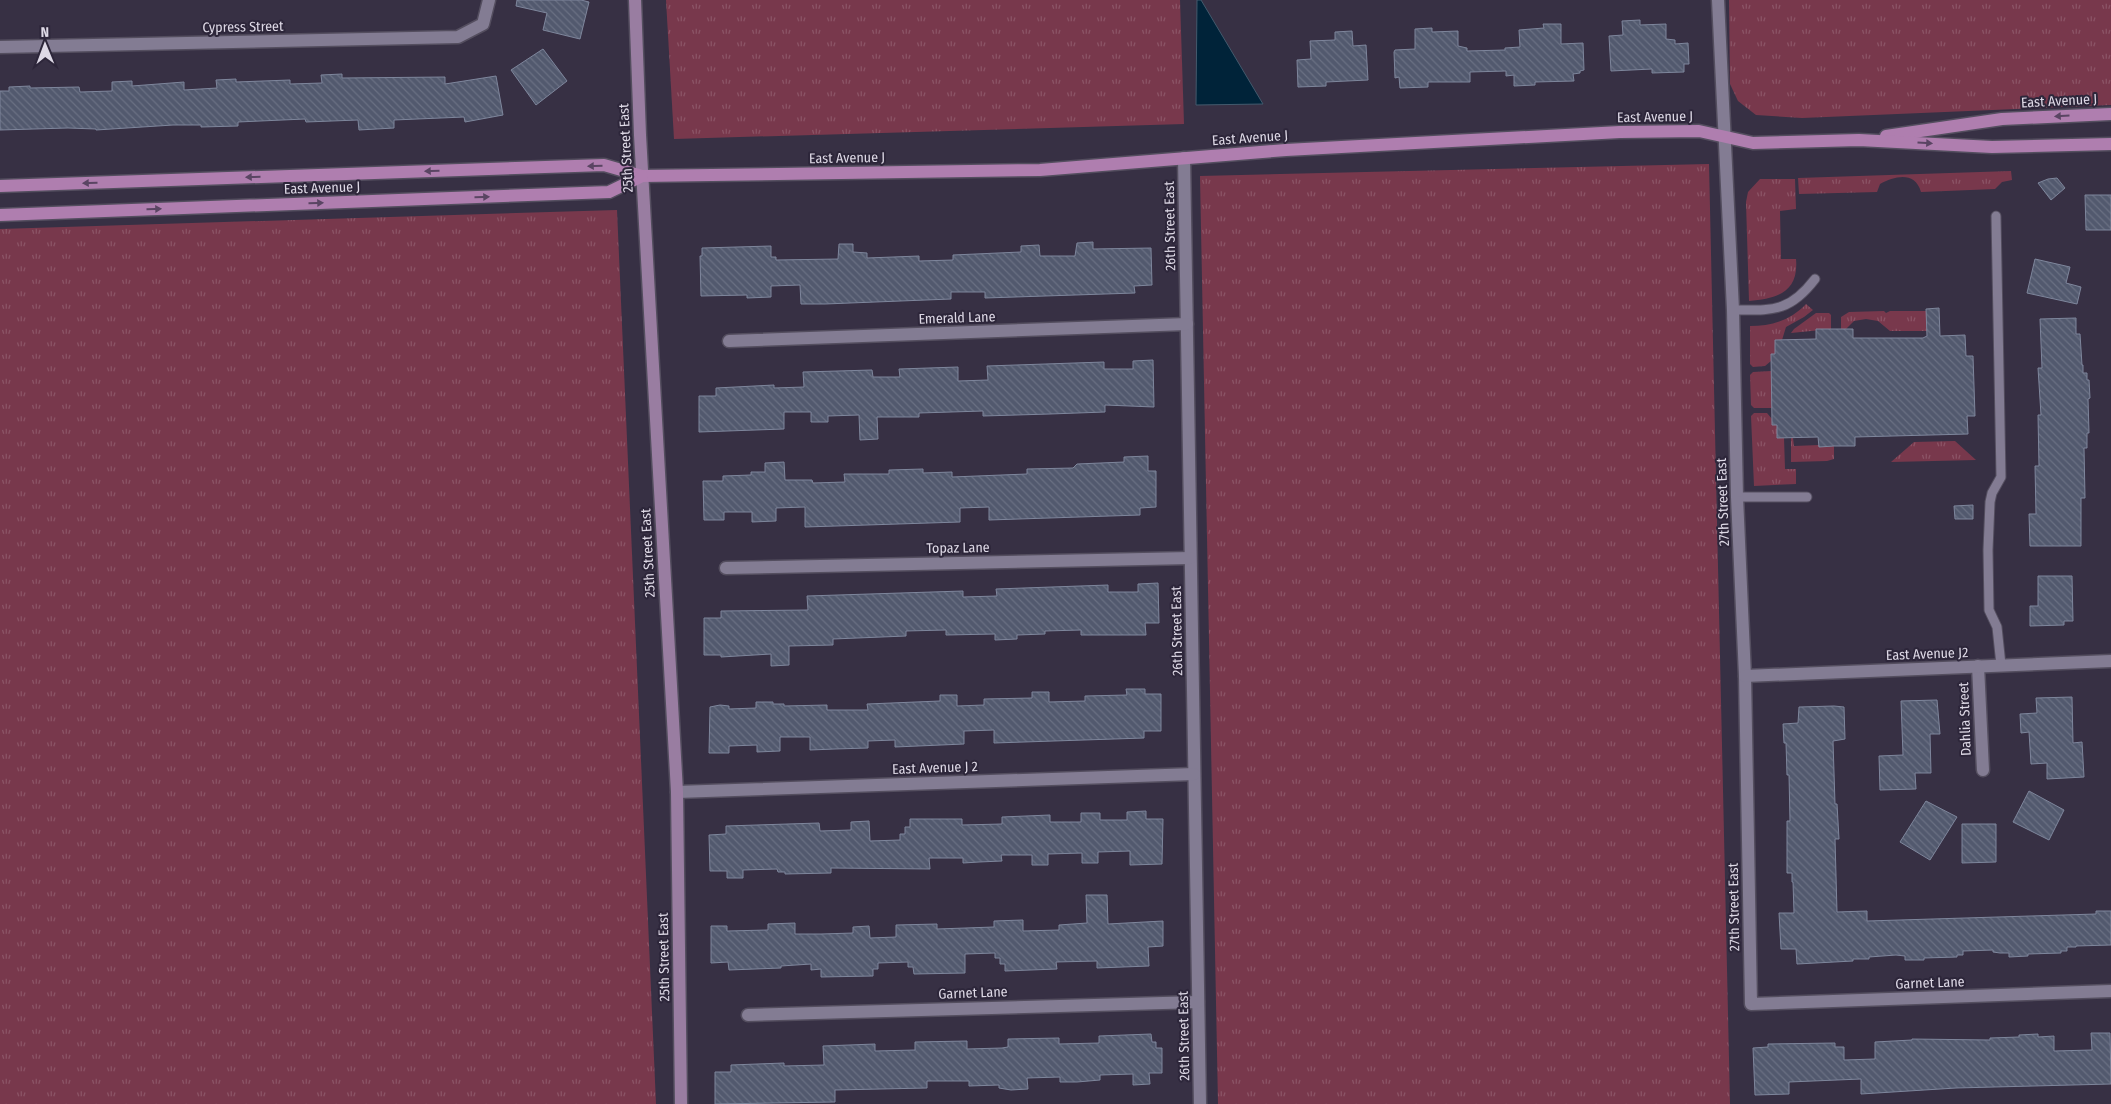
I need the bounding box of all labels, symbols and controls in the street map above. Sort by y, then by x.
street label: Cypress Street [202,18,284,36]
north arrow [20,20,70,70]
text: N [40,24,49,41]
street label: East Avenue J [2021,91,2097,111]
street label: 25th Street East [615,103,637,193]
street label: East Avenue J [1617,108,1693,126]
one-way arrow [2054,112,2070,120]
street label: East Avenue J [1211,127,1289,149]
one-way arrow [1918,140,1934,148]
street label: East Avenue J [809,149,885,167]
one-way arrow [587,162,603,170]
one-way arrow [424,168,440,176]
one-way arrow [244,174,260,182]
street label: East Avenue J [284,178,360,198]
one-way arrow [82,179,98,187]
street label: 26th Street East [1161,181,1179,271]
one-way arrow [475,192,491,200]
one-way arrow [308,199,324,207]
one-way arrow [146,205,162,213]
street label: Emerald Lane [918,308,996,328]
street label: 27th Street East [1713,457,1733,546]
street label: 25th Street East [637,508,659,598]
street label: Topaz Lane [926,539,990,557]
street label: 26th Street East [1168,586,1186,676]
street label: East Avenue J2 [1886,644,1968,664]
street label: Dahlia Street [1955,681,1975,756]
street label: East Avenue J 2 [892,758,978,778]
street label: 27th Street East [1725,862,1743,951]
street label: 25th Street East [655,912,673,1002]
street label: Garnet Lane [1895,973,1965,993]
street label: Garnet Lane [938,983,1008,1003]
street label: 26th Street East [1175,991,1193,1081]

